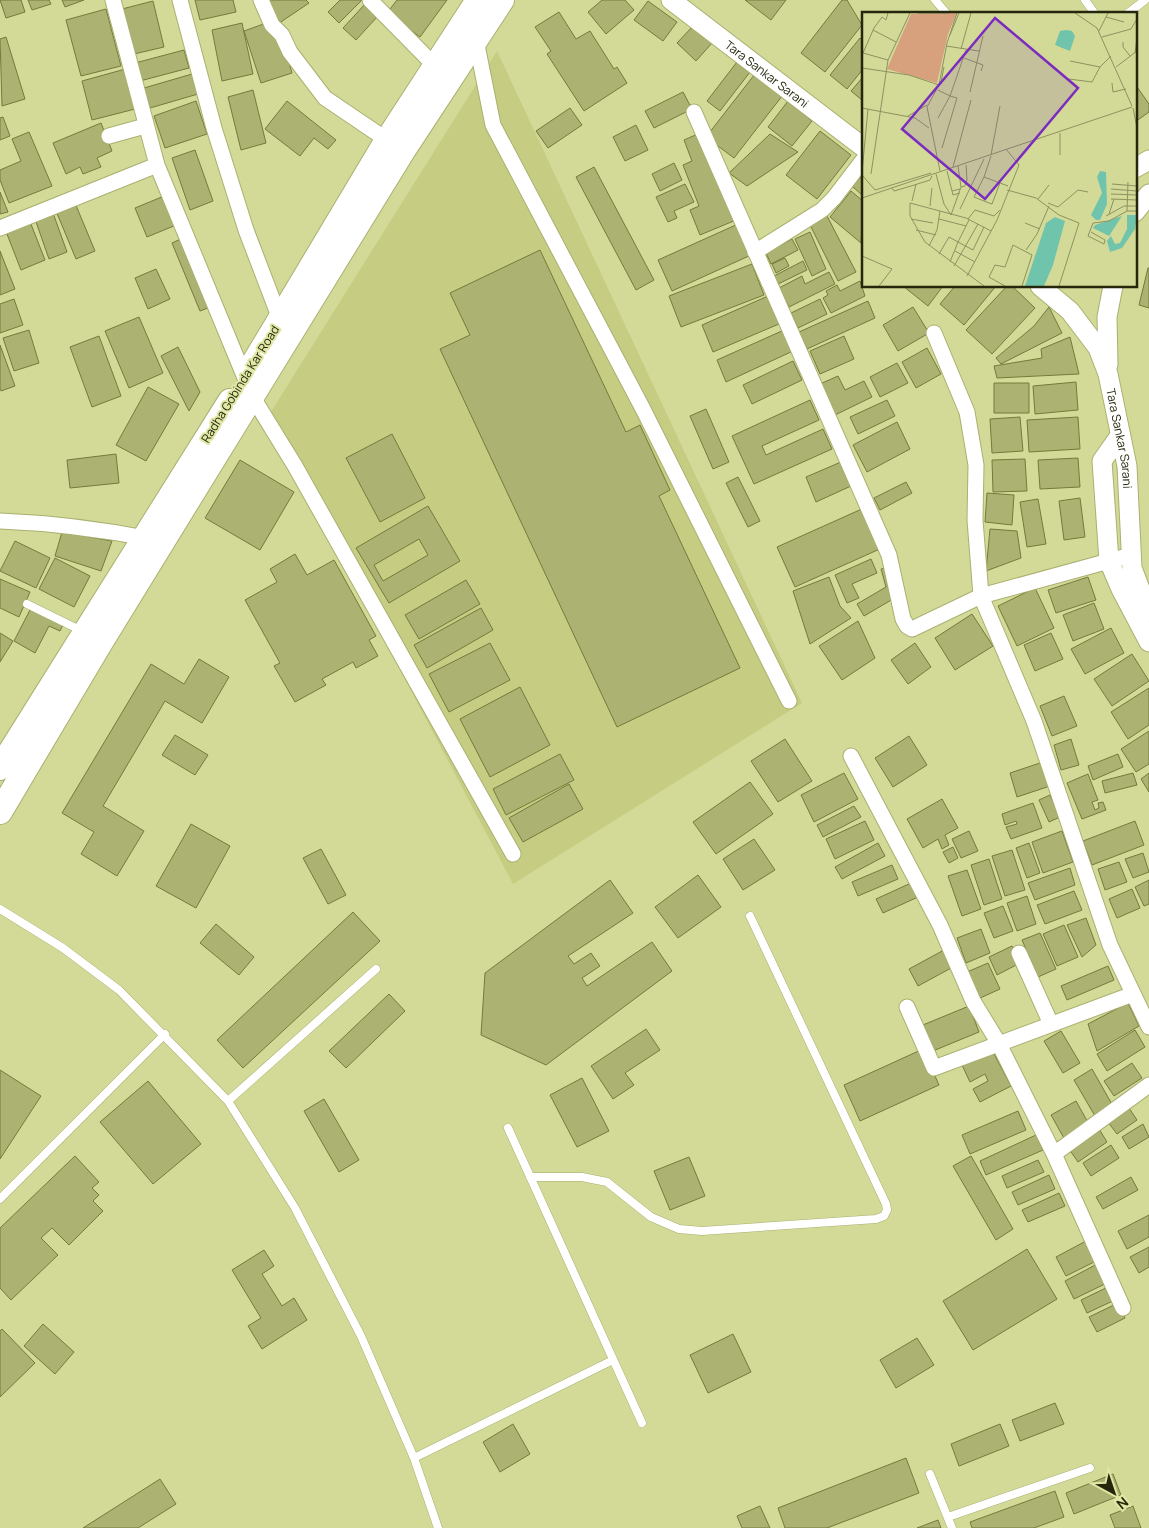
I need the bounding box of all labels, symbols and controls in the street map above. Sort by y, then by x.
inset map [862,12,1136,288]
street label: Tara Sankar Sarani [722,36,813,111]
street label: Radha Gobinda Kar Road [197,322,283,446]
street label: Tara Sankar Sarani [1103,387,1137,489]
north arrow [1089,1468,1139,1518]
text: N [1113,1493,1133,1514]

